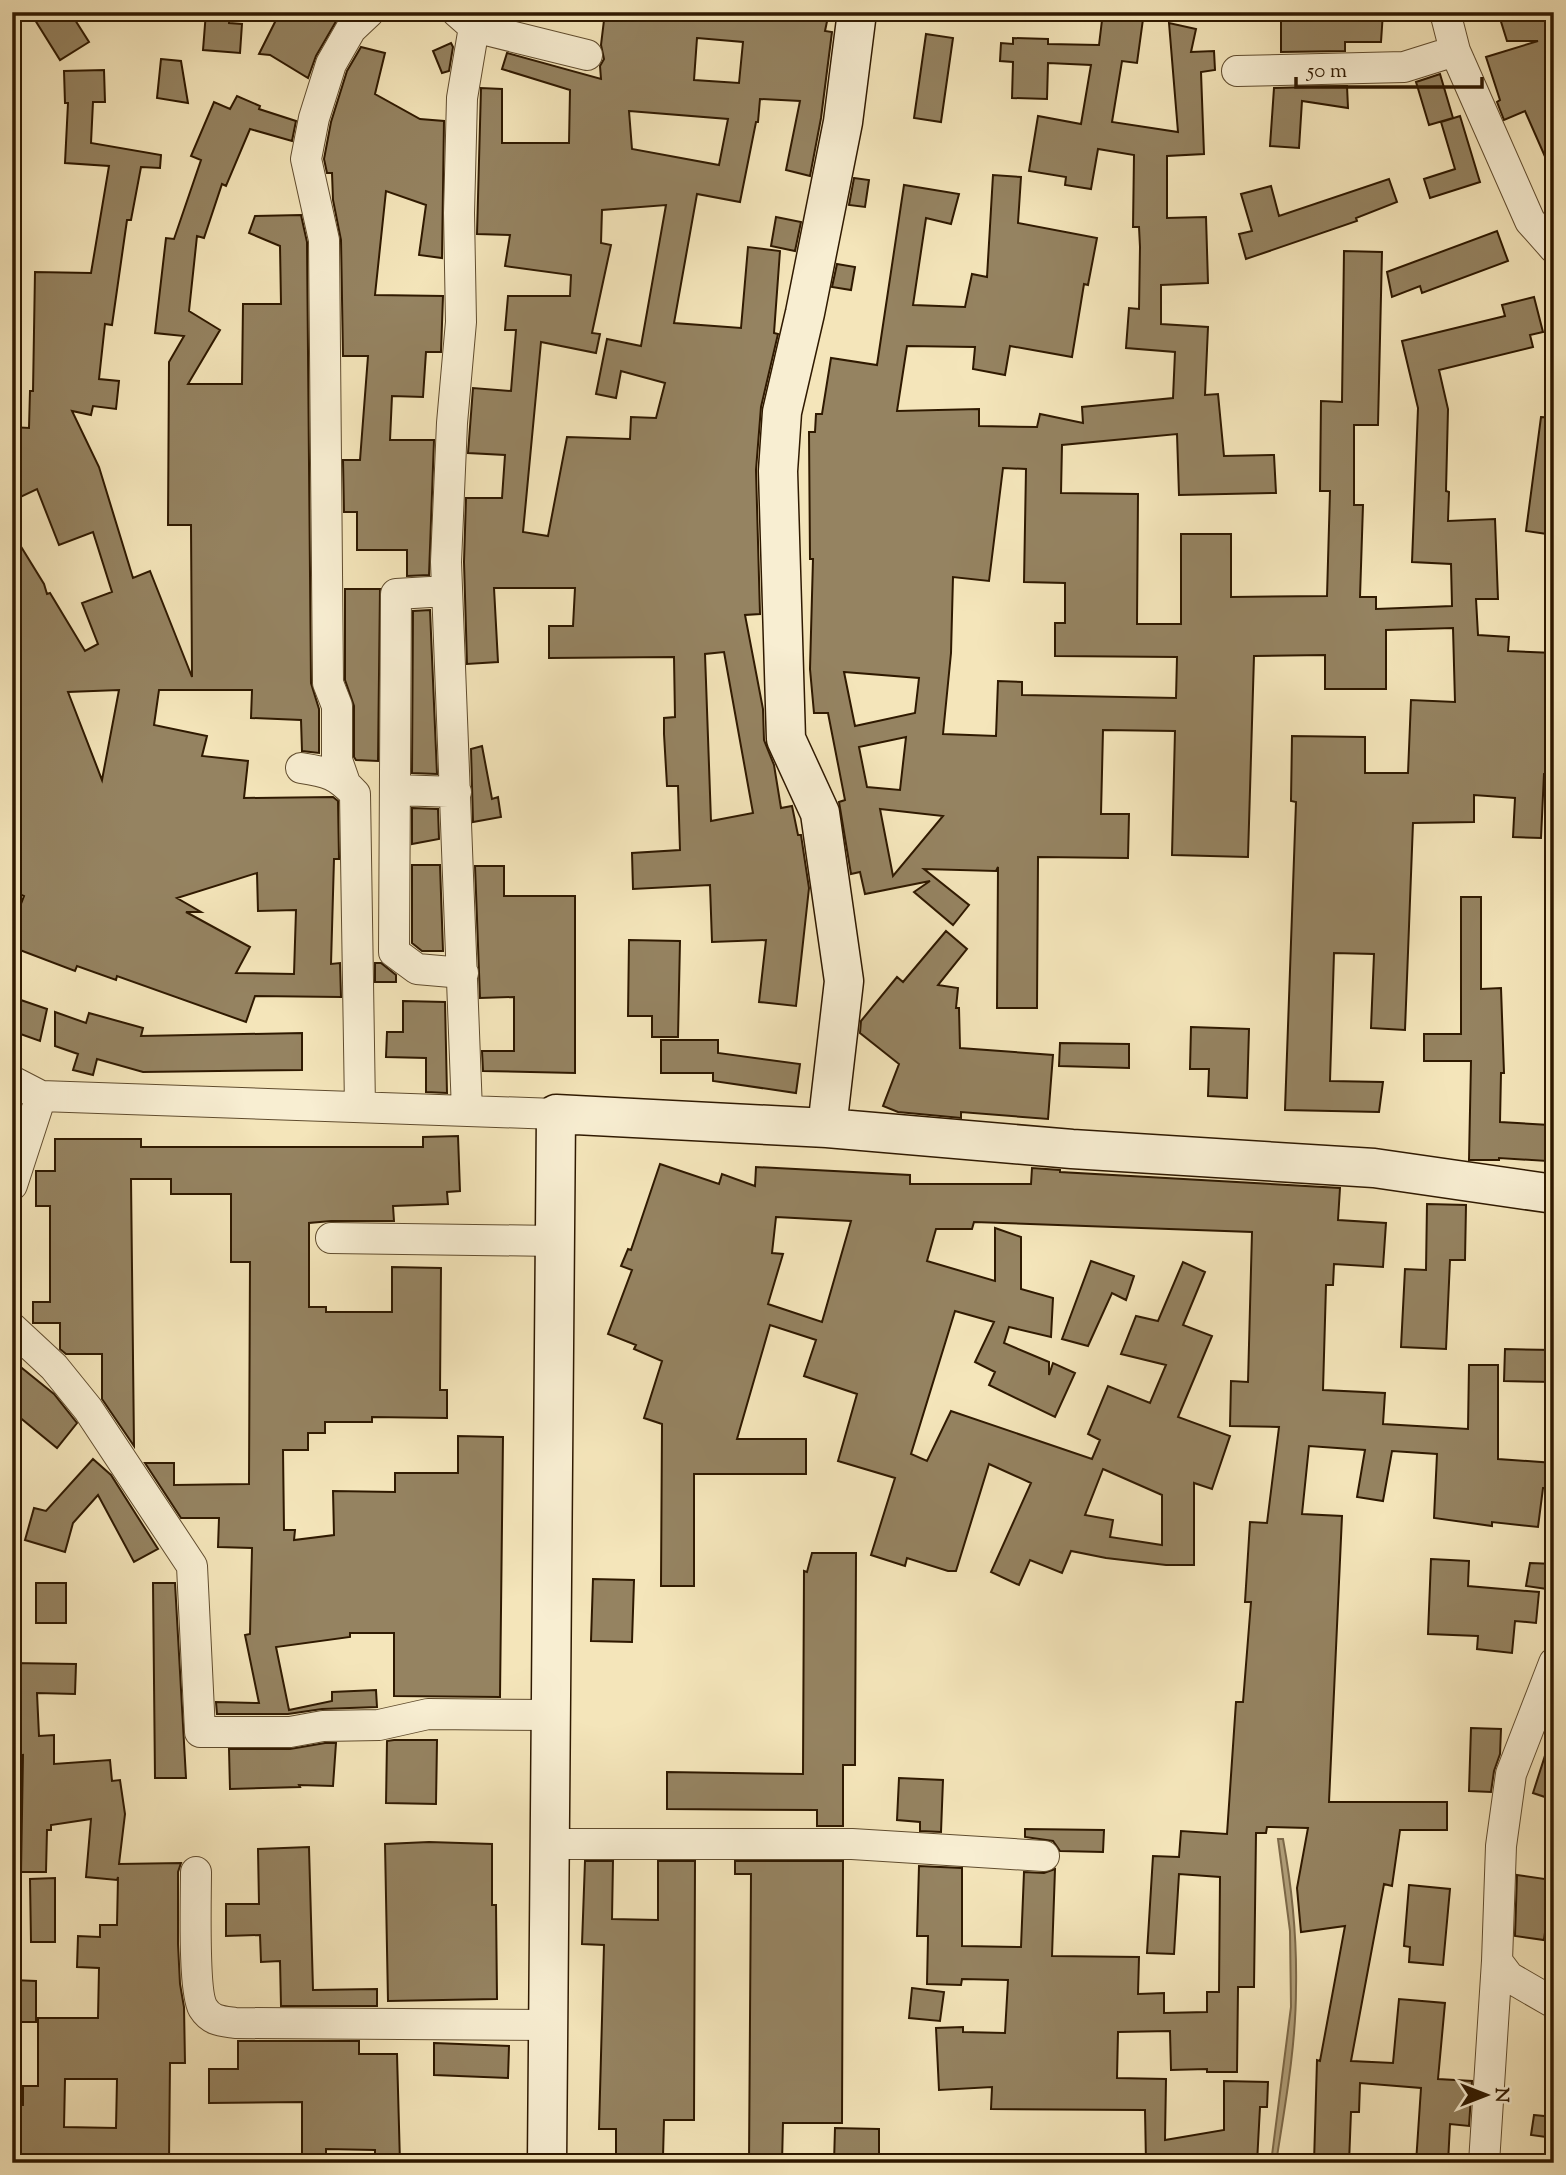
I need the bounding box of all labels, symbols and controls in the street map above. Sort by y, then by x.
scale bar [1296,46,1482,90]
text: 50 m [1306,57,1347,87]
north arrow [1450,2060,1520,2130]
text: N [1487,2087,1514,2103]

